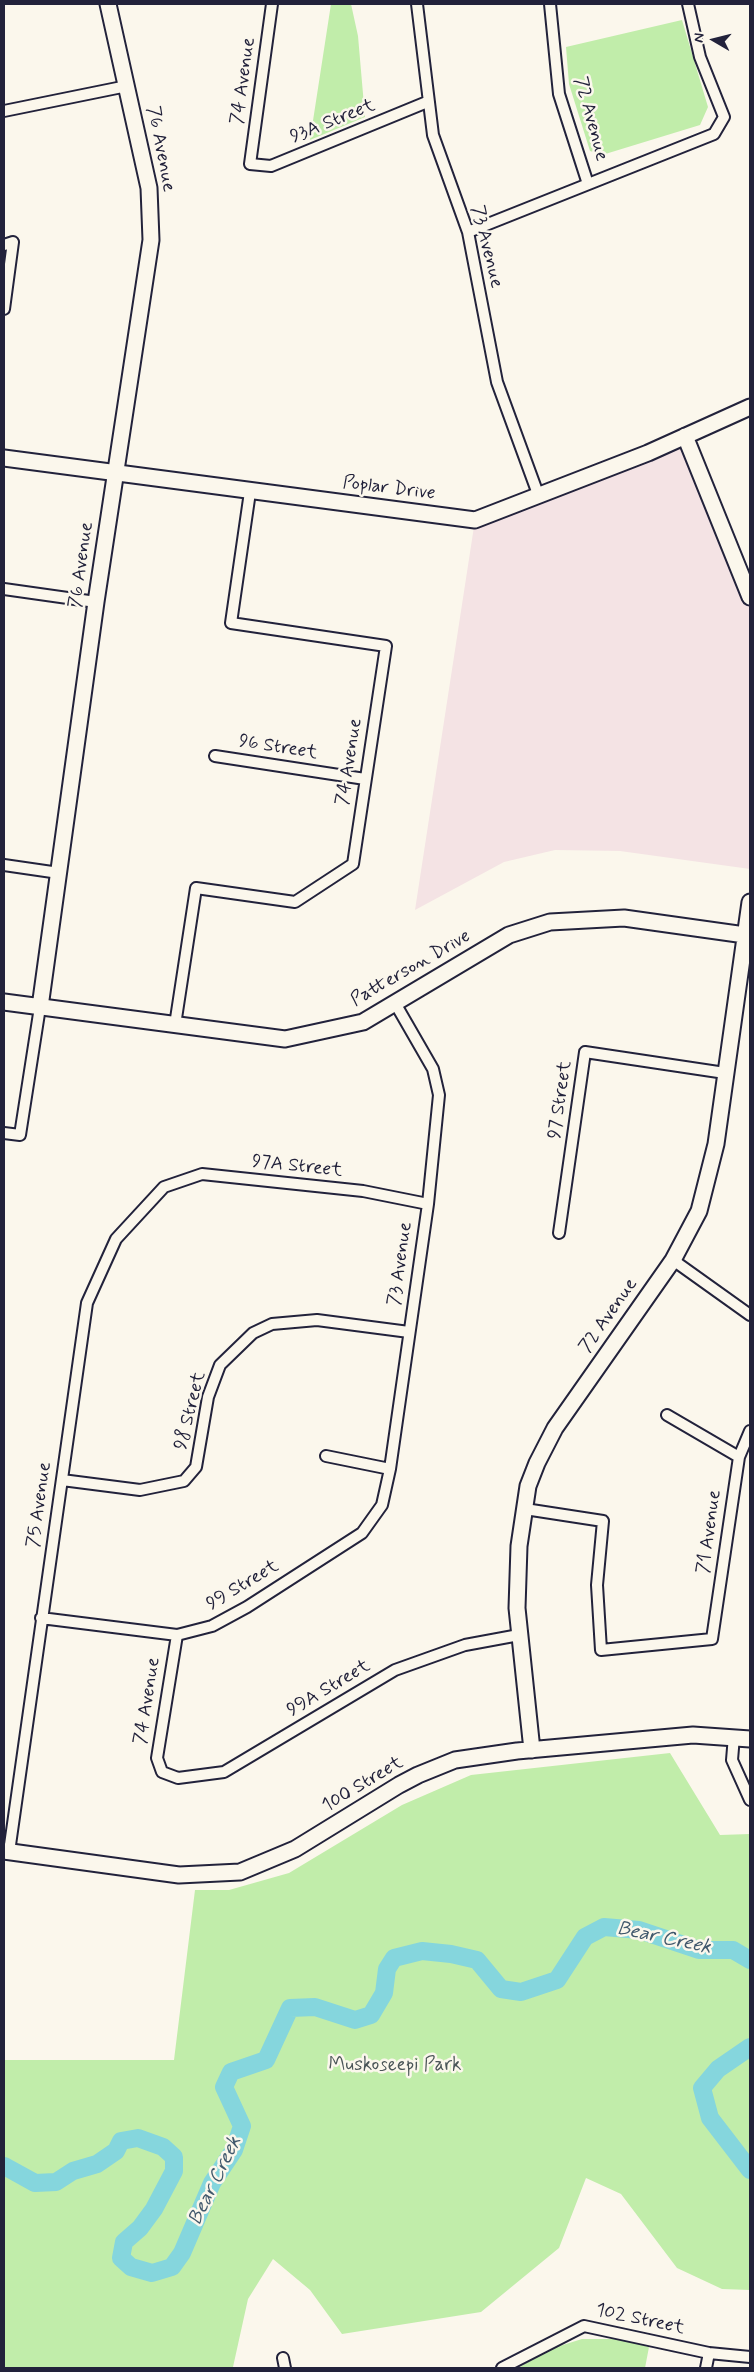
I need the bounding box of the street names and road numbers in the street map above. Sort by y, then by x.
street label: 74 Avenue [227,36,261,126]
street label: 72 Avenue [568,74,612,164]
street label: 93A Street [287,95,379,149]
street label: 76 Avenue [141,104,179,194]
street label: 73 Avenue [465,203,507,291]
street label: Poplar Drive [341,472,437,506]
street label: 76 Avenue [65,520,99,610]
street label: 74 Avenue [332,717,368,807]
street label: 96 Street [237,731,319,765]
street label: Patterson Drive [347,925,475,1013]
street label: 97 Street [544,1060,578,1140]
street label: 97A Street [251,1151,343,1183]
street label: 73 Avenue [384,1221,418,1307]
street label: 72 Avenue [575,1274,643,1358]
street label: 98 Street [170,1370,212,1452]
street label: 75 Avenue [23,1461,57,1549]
street label: 71 Avenue [693,1489,727,1575]
street label: 99 Street [203,1556,283,1616]
street label: 99A Street [283,1655,375,1723]
street label: 74 Avenue [130,1656,166,1746]
street label: 100 Street [318,1752,408,1818]
street label: 102 Street [594,2299,686,2341]

